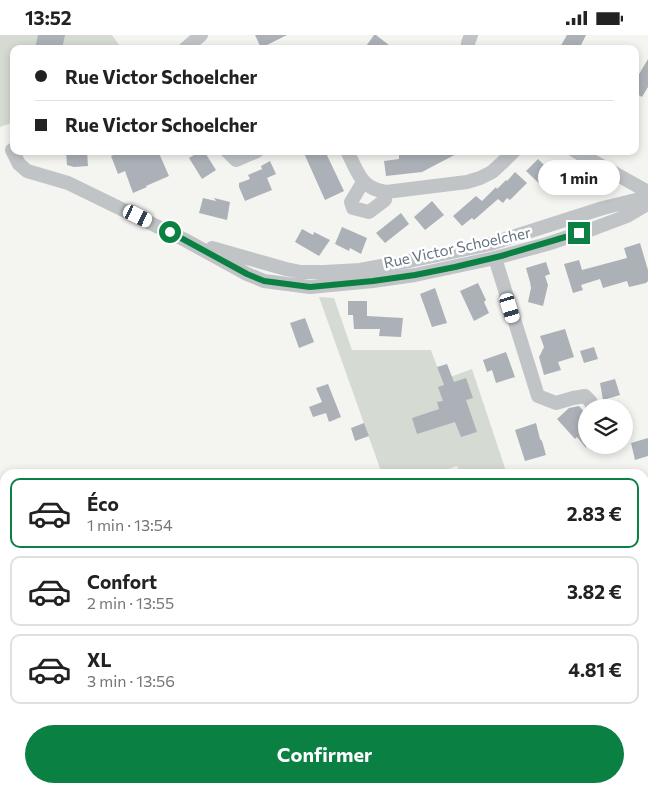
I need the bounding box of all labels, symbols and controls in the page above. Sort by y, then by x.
text: 13:52 [25,6,72,29]
text: Rue Victor Schoelcher [65,65,257,88]
text: Rue Victor Schoelcher [65,113,257,136]
callout: 1 min [538,161,620,195]
text: 1 min [560,168,598,187]
car [121,203,154,229]
route start [159,221,181,243]
route end [568,222,590,244]
street label: Rue Victor Schoelcher [382,223,532,271]
car [498,291,521,325]
map controls [578,399,633,454]
button: layers [578,399,633,454]
icon: car [27,491,72,536]
text: Éco [87,492,119,515]
text: 2.83 € [567,502,622,525]
text: 1 min · 13:54 [87,515,173,534]
icon: car [27,569,72,614]
text: Confort [87,570,157,593]
text: 3.82 € [567,580,622,603]
text: 2 min · 13:55 [87,593,174,612]
icon: car [27,647,72,692]
text: XL [87,648,112,671]
text: 4.81 € [568,658,622,681]
text: 3 min · 13:56 [87,671,175,690]
button: Confirmer [25,725,624,783]

